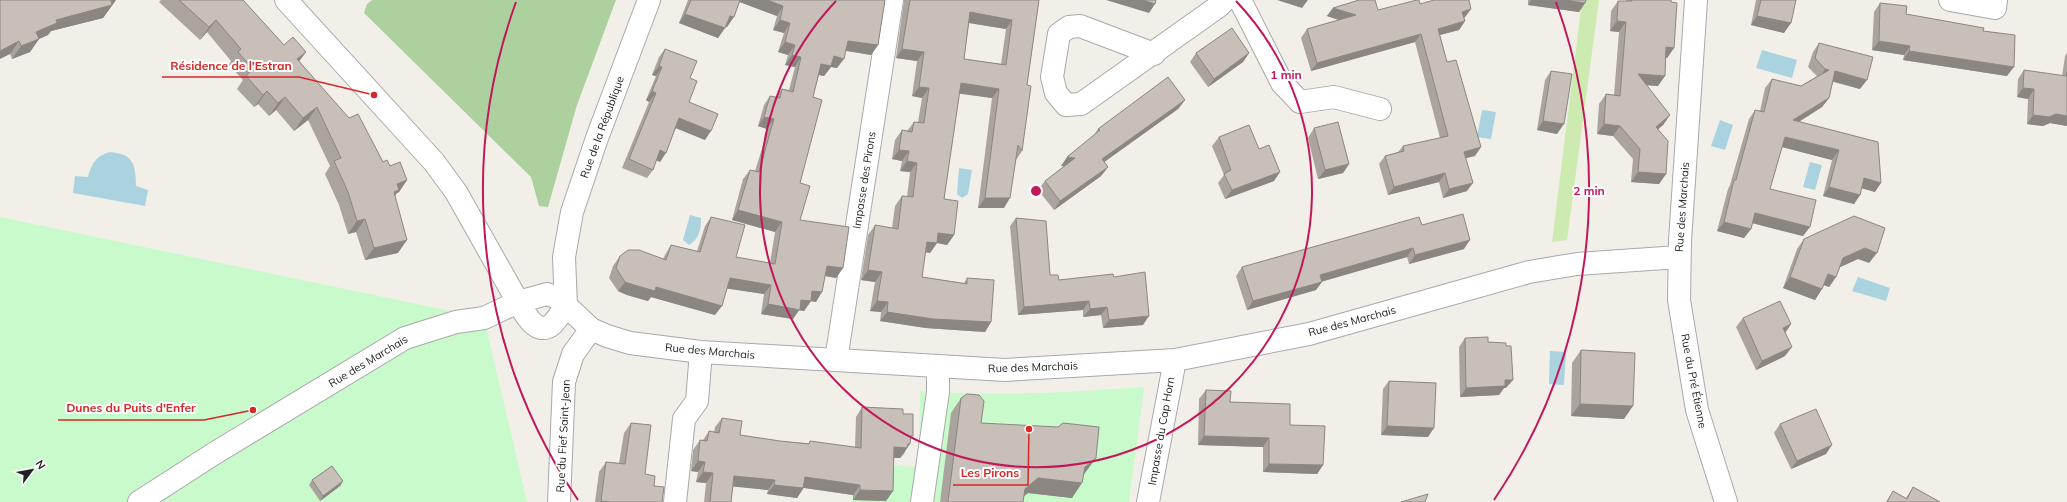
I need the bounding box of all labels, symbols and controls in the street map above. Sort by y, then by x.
callout: Résidence de l'Estran [162,53,299,77]
text: Résidence de l'Estran [170,58,292,73]
text: 1 min [1270,67,1302,82]
street label: Rue de la République [577,74,627,180]
street label: Impasse des Pirons [849,130,879,230]
street label: Rue des Marchais [1672,161,1692,253]
text: 2 min [1573,183,1605,198]
centre of rings [1029,184,1043,198]
street label: Rue des Marchais [1307,303,1397,339]
street label: Rue des Marchais [326,332,410,390]
street label: Rue du Pré Étienne [1678,332,1710,430]
street label: Rue des Marchais [664,340,756,362]
street label: Rue des Marchais [988,358,1078,376]
street label: Impasse du Cap Horn [1145,376,1177,486]
street label: Rue du Fief Saint-Jean [553,379,573,493]
callout: Dunes du Puits d'Enfer [58,396,204,420]
text: Dunes du Puits d'Enfer [66,400,196,415]
north arrow [12,450,52,490]
text: N [32,457,49,472]
callout: Les Pirons [953,461,1028,485]
text: Les Pirons [961,465,1019,480]

